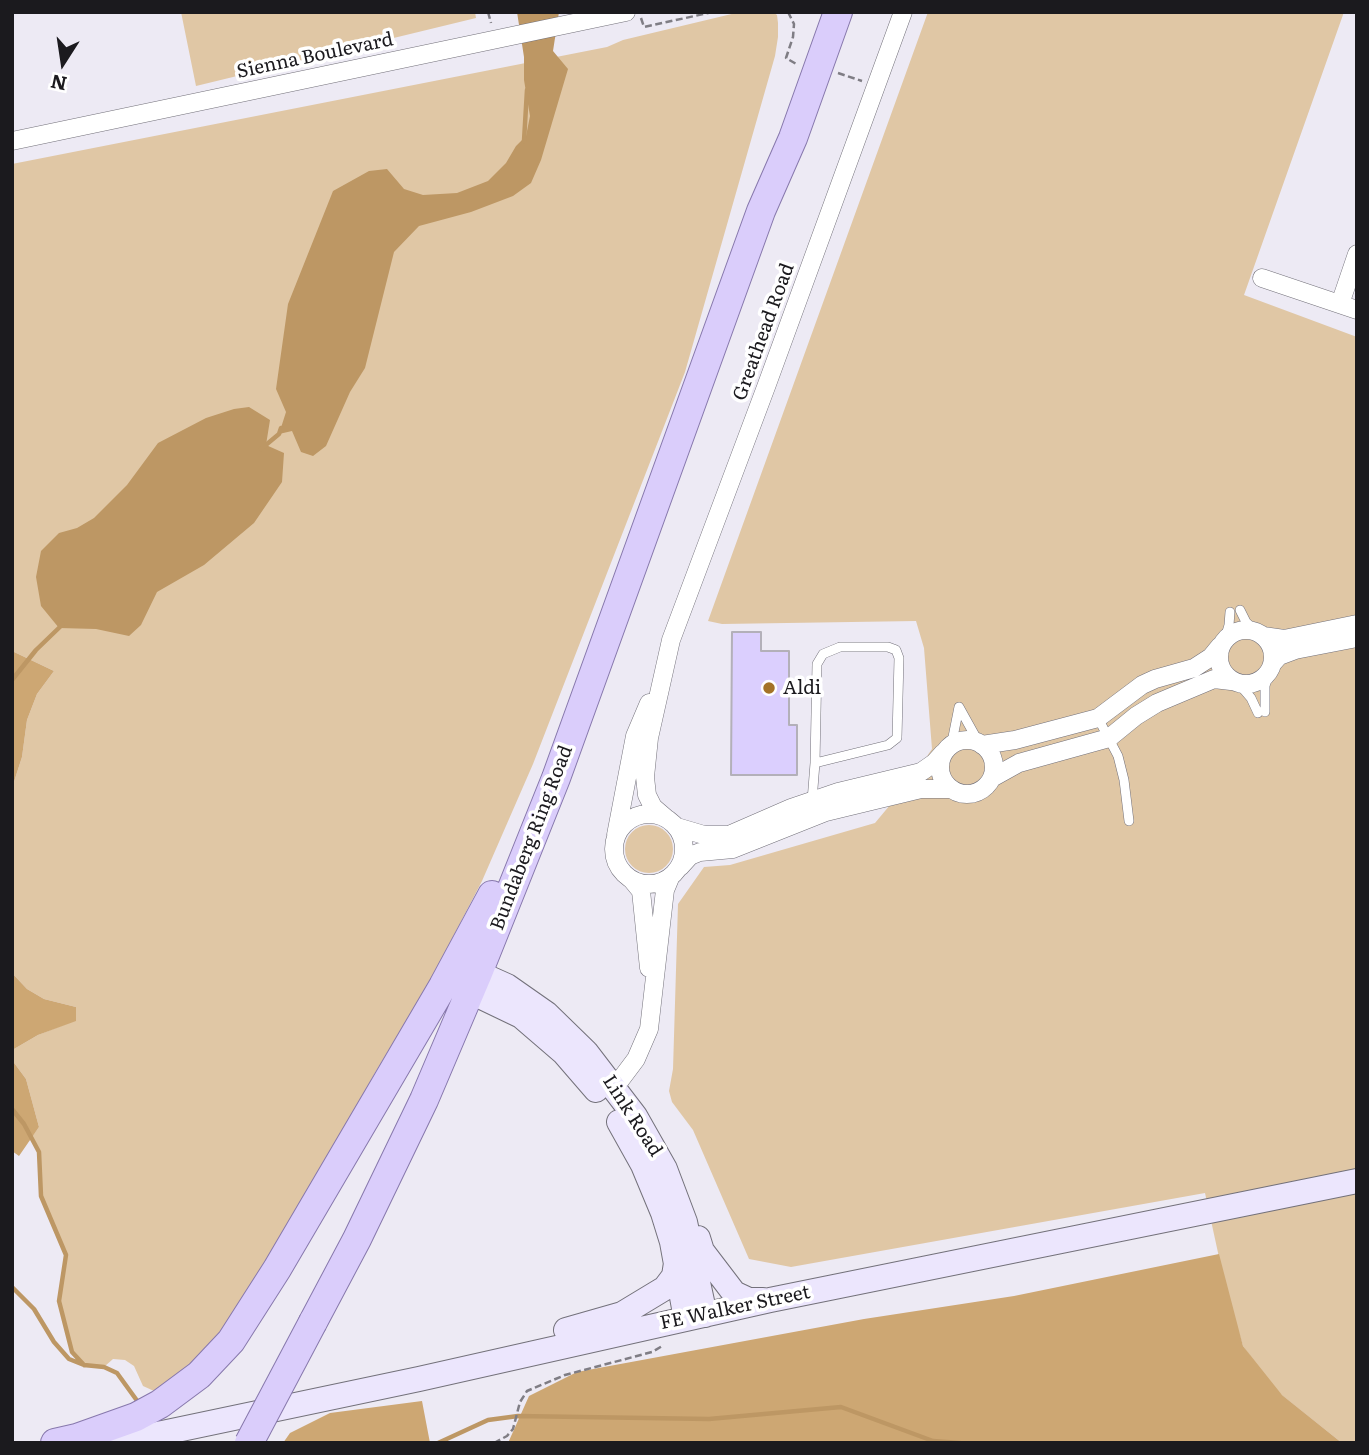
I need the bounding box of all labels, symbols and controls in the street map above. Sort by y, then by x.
north arrow [28,28,98,98]
street label: Sienna Boulevard [235,28,395,84]
text: N [48,68,69,99]
street label: Greathead Road [729,260,799,404]
place label: Aldi [783,677,821,699]
marker: Aldi [761,680,777,696]
street label: Bundaberg Ring Road [486,742,578,934]
street label: Link Road [597,1071,667,1161]
street label: FE Walker Street [658,1281,812,1335]

